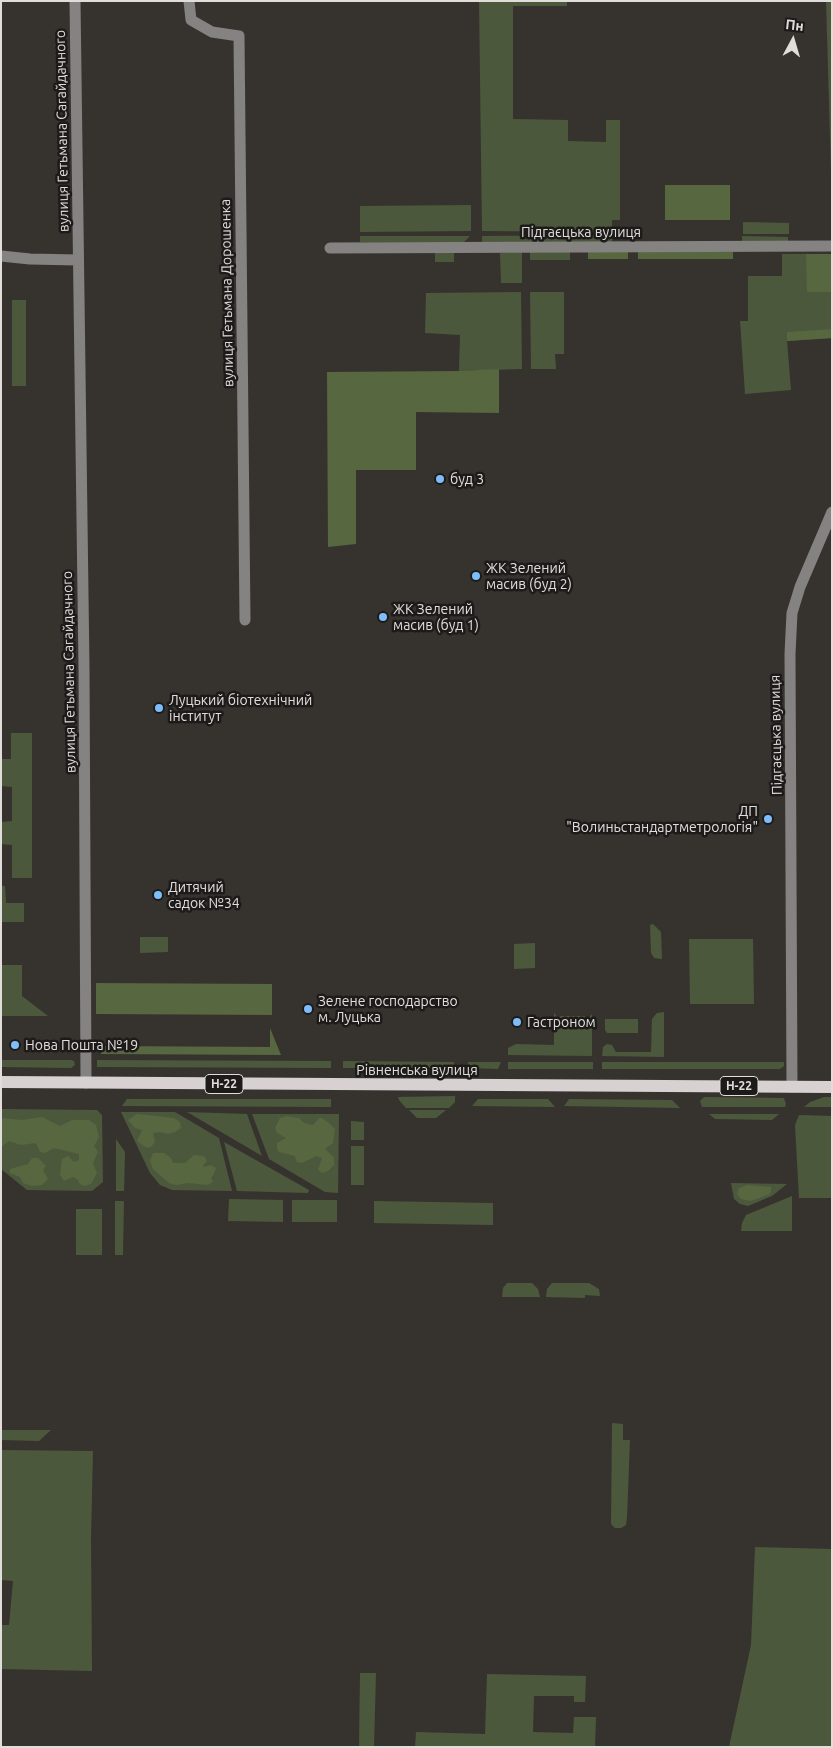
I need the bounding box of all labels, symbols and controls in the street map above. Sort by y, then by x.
north arrow [768,15,818,65]
text: Пн [785,16,805,34]
street label: вулиця Гетьмана Сагайдачного [52,30,72,232]
street label: вулиця Гетьмана Дорошенка [217,199,237,387]
street label: Підгаєцька вулиця [521,224,641,240]
place label: буд 3 [450,471,484,487]
marker: буд 3 [434,473,446,485]
place label: ЖК Зелений масив (буд 2) [486,560,572,592]
marker: ЖК Зелений масив (буд 2) [470,570,482,582]
street label: вулиця Гетьмана Сагайдачного [59,571,79,773]
place label: ЖК Зелений масив (буд 1) [393,601,479,634]
marker: ЖК Зелений масив (буд 1) [377,611,389,623]
street label: Підгаєцька вулиця [767,675,785,795]
place label: Луцький біотехнічний інститут [169,692,312,724]
marker: Луцький біотехнічний інститут [153,702,165,714]
place label: ДП "Волиньстандартметрологія" [566,803,758,836]
marker: ДП "Волиньстандартметрологія" [762,813,774,825]
place label: Дитячий садок №34 [168,879,240,912]
marker: Дитячий садок №34 [152,889,164,901]
place label: Зелене господарство м. Луцька [318,993,458,1026]
marker: Зелене господарство м. Луцька [302,1003,314,1015]
place label: Гастроном [527,1014,596,1030]
marker: Гастроном [511,1016,523,1028]
place label: Нова Пошта №19 [25,1037,138,1053]
marker: Нова Пошта №19 [9,1039,21,1051]
street label: Рівненська вулиця [356,1062,478,1078]
road number: Н-22 [205,1074,243,1094]
road number: Н-22 [720,1076,758,1096]

